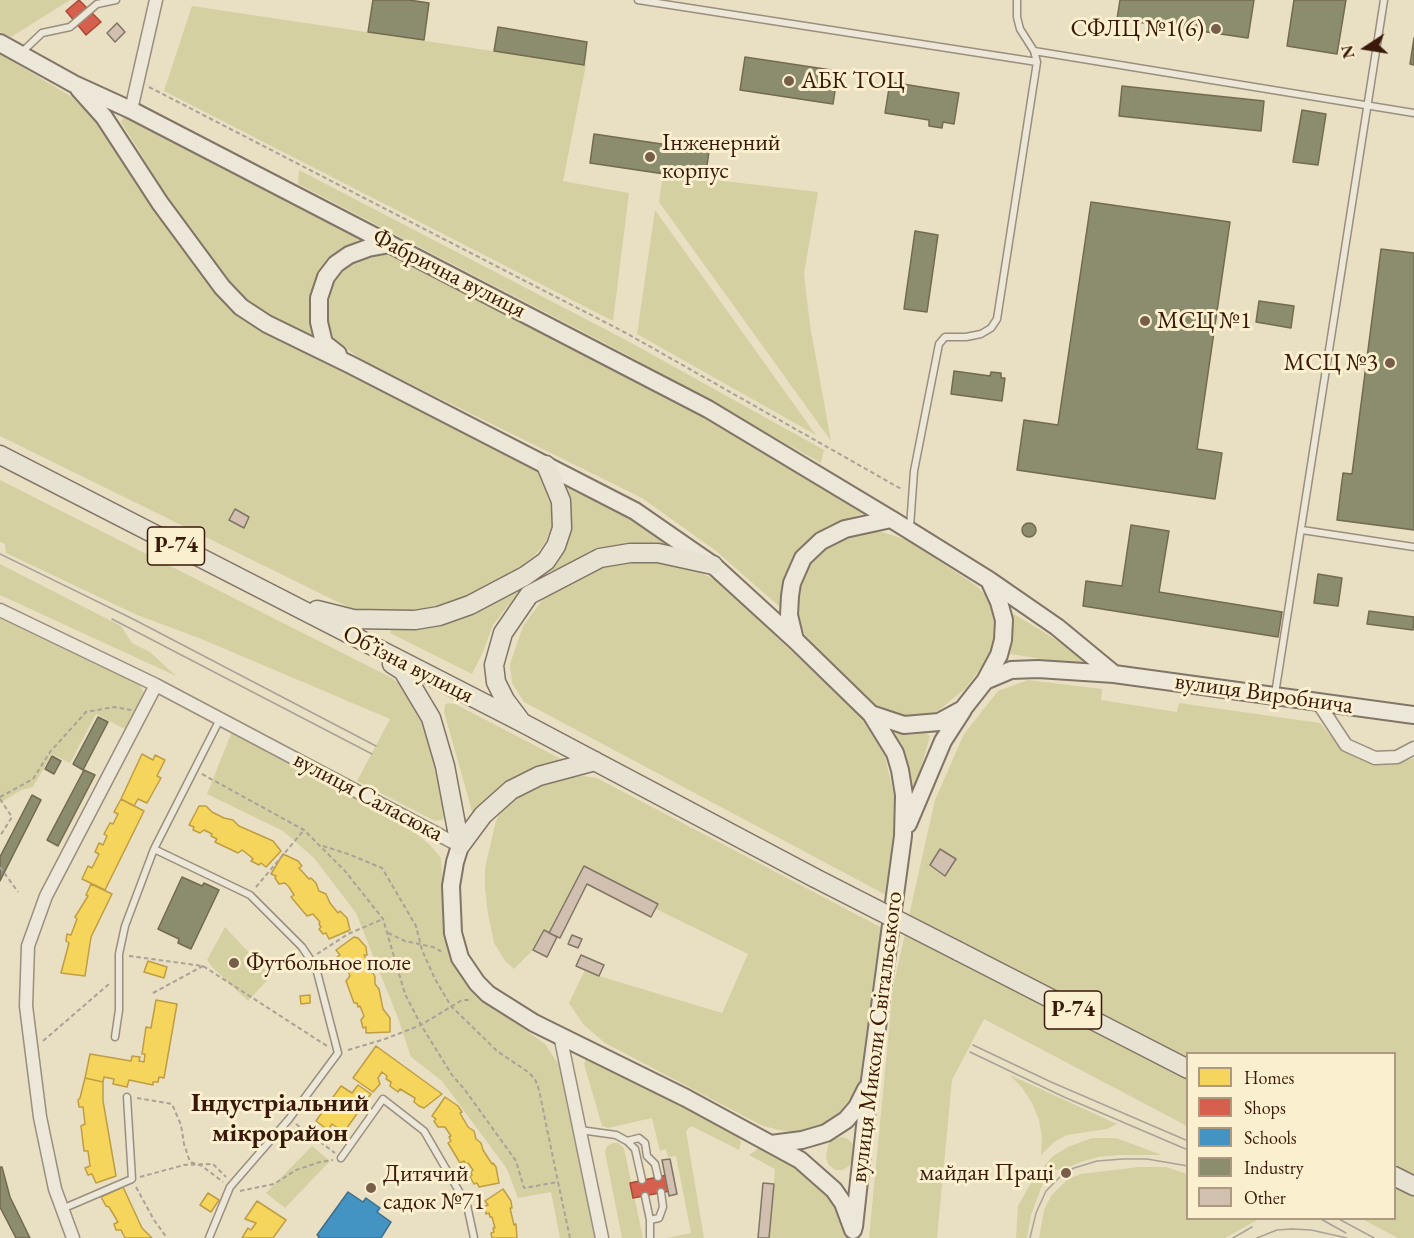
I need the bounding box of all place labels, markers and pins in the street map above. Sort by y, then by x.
place label: СФЛЦ №1(6) [1071,15,1204,43]
marker: СФЛЦ №1(6) [1209,22,1223,36]
place label: АБК ТОЦ [801,67,905,95]
marker: АБК ТОЦ [782,74,796,88]
place label: Інженерний корпус [662,129,781,185]
marker: Інженерний корпус [643,150,657,164]
place label: МСЦ №1 [1157,307,1251,335]
marker: МСЦ №1 [1138,314,1152,328]
place label: МСЦ №3 [1284,349,1378,377]
marker: МСЦ №3 [1383,356,1397,370]
place label: Футбольное поле [246,949,411,977]
marker: Футбольное поле [227,956,241,970]
place label: майдан Праці [919,1159,1054,1187]
place label: Дитячий садок №71 [383,1160,485,1216]
marker: майдан Праці [1059,1166,1073,1180]
marker: Дитячий садок №71 [364,1181,378,1195]

